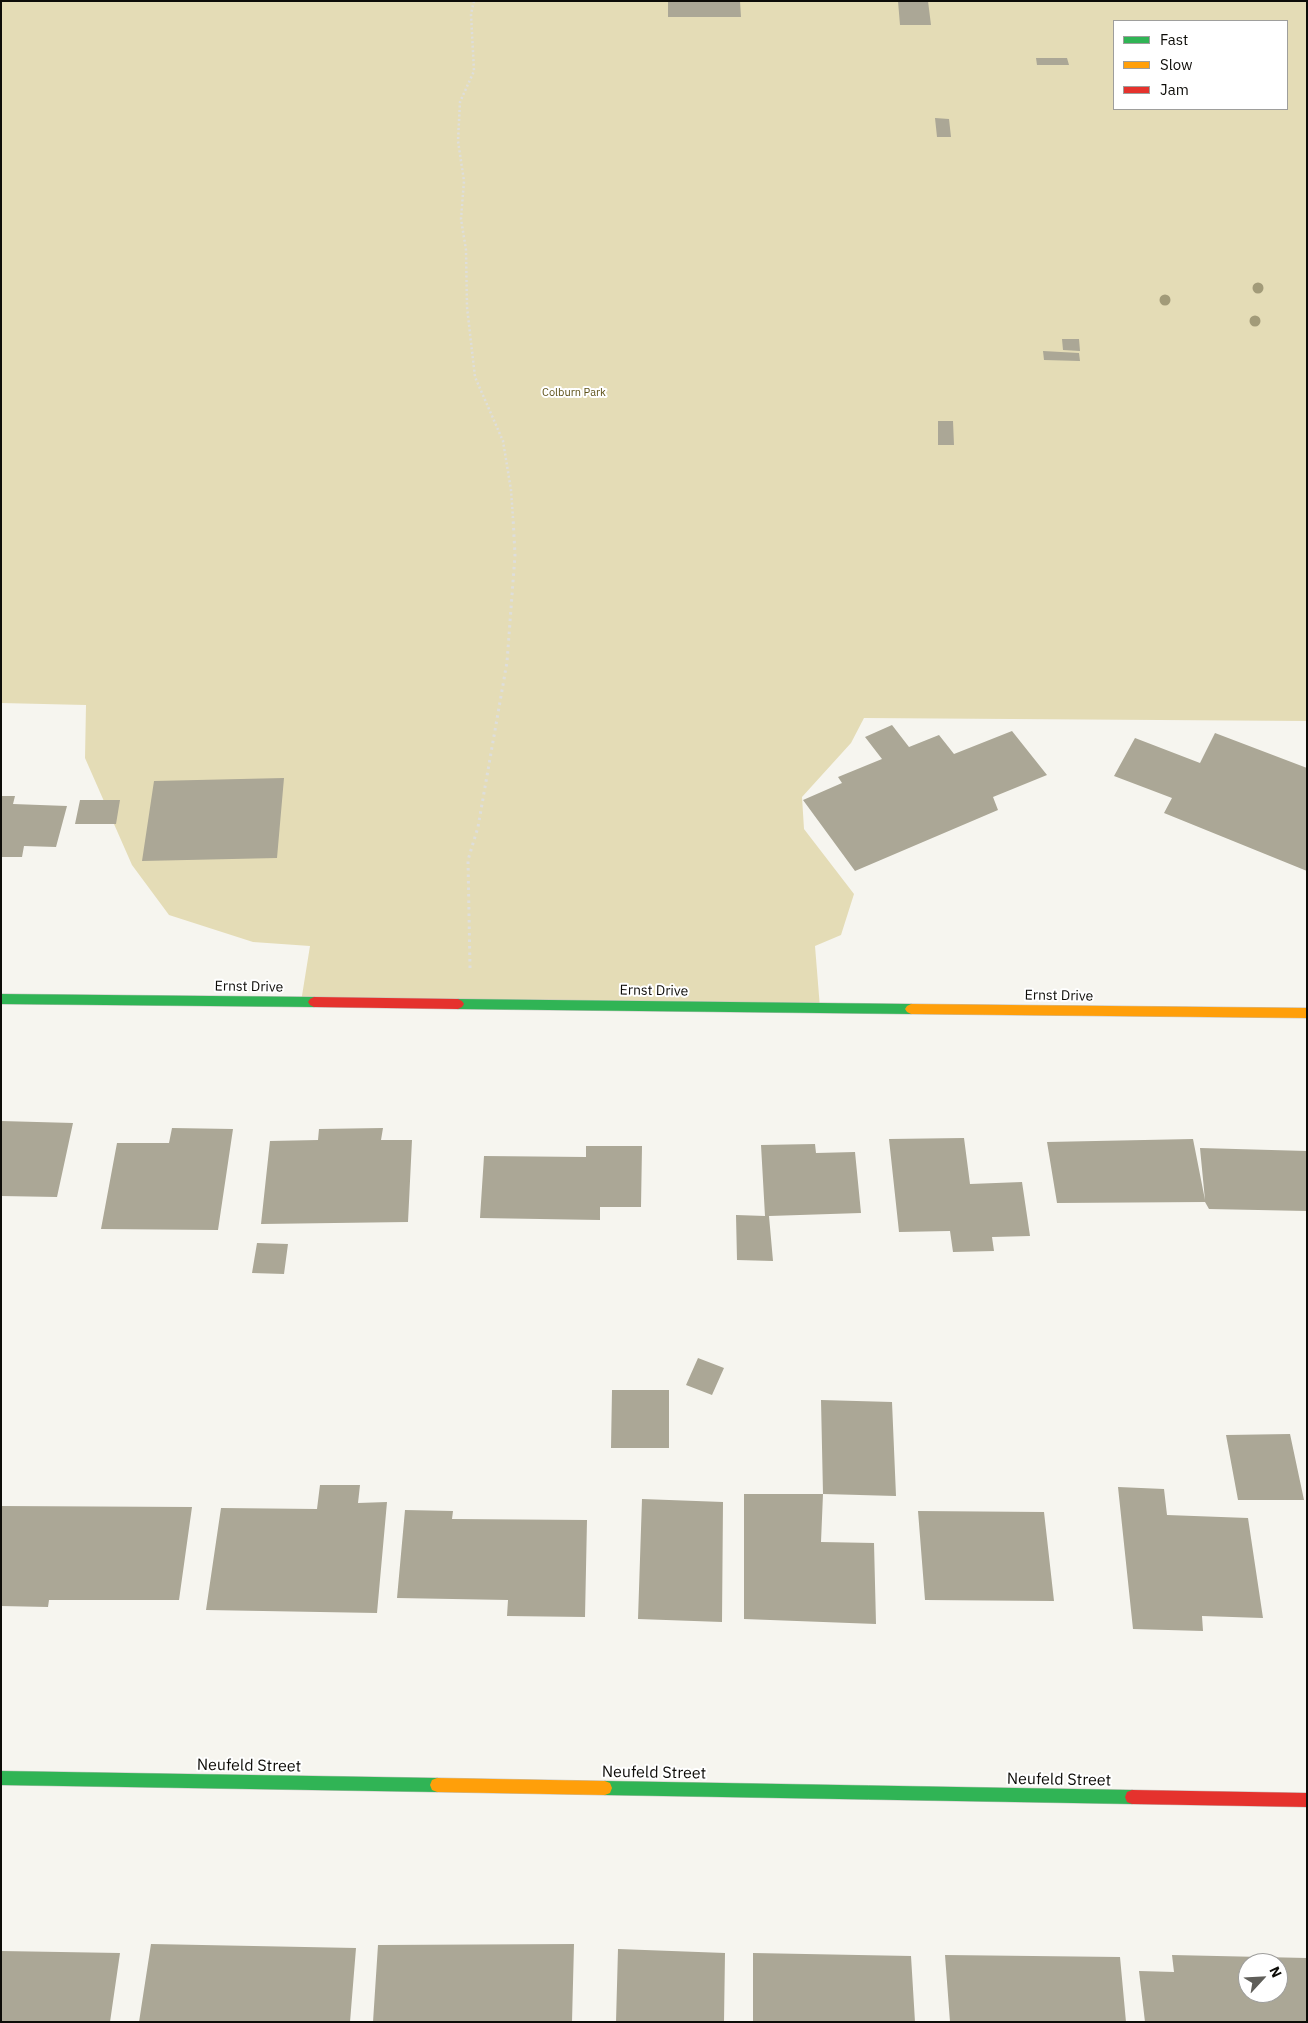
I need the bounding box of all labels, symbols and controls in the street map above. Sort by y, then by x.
legend [1113,20,1288,110]
text: Fast [1160,30,1188,49]
text: Slow [1160,55,1193,74]
text: Jam [1160,80,1189,99]
park label: Colburn Park [542,386,606,400]
street label: Ernst Drive [215,978,283,996]
street label: Ernst Drive [620,982,688,1000]
street label: Ernst Drive [1025,987,1093,1005]
street label: Neufeld Street [197,1755,301,1777]
street label: Neufeld Street [602,1762,706,1784]
street label: Neufeld Street [1007,1769,1111,1791]
north arrow [1238,1953,1288,2003]
text: N [1265,1964,1286,1980]

